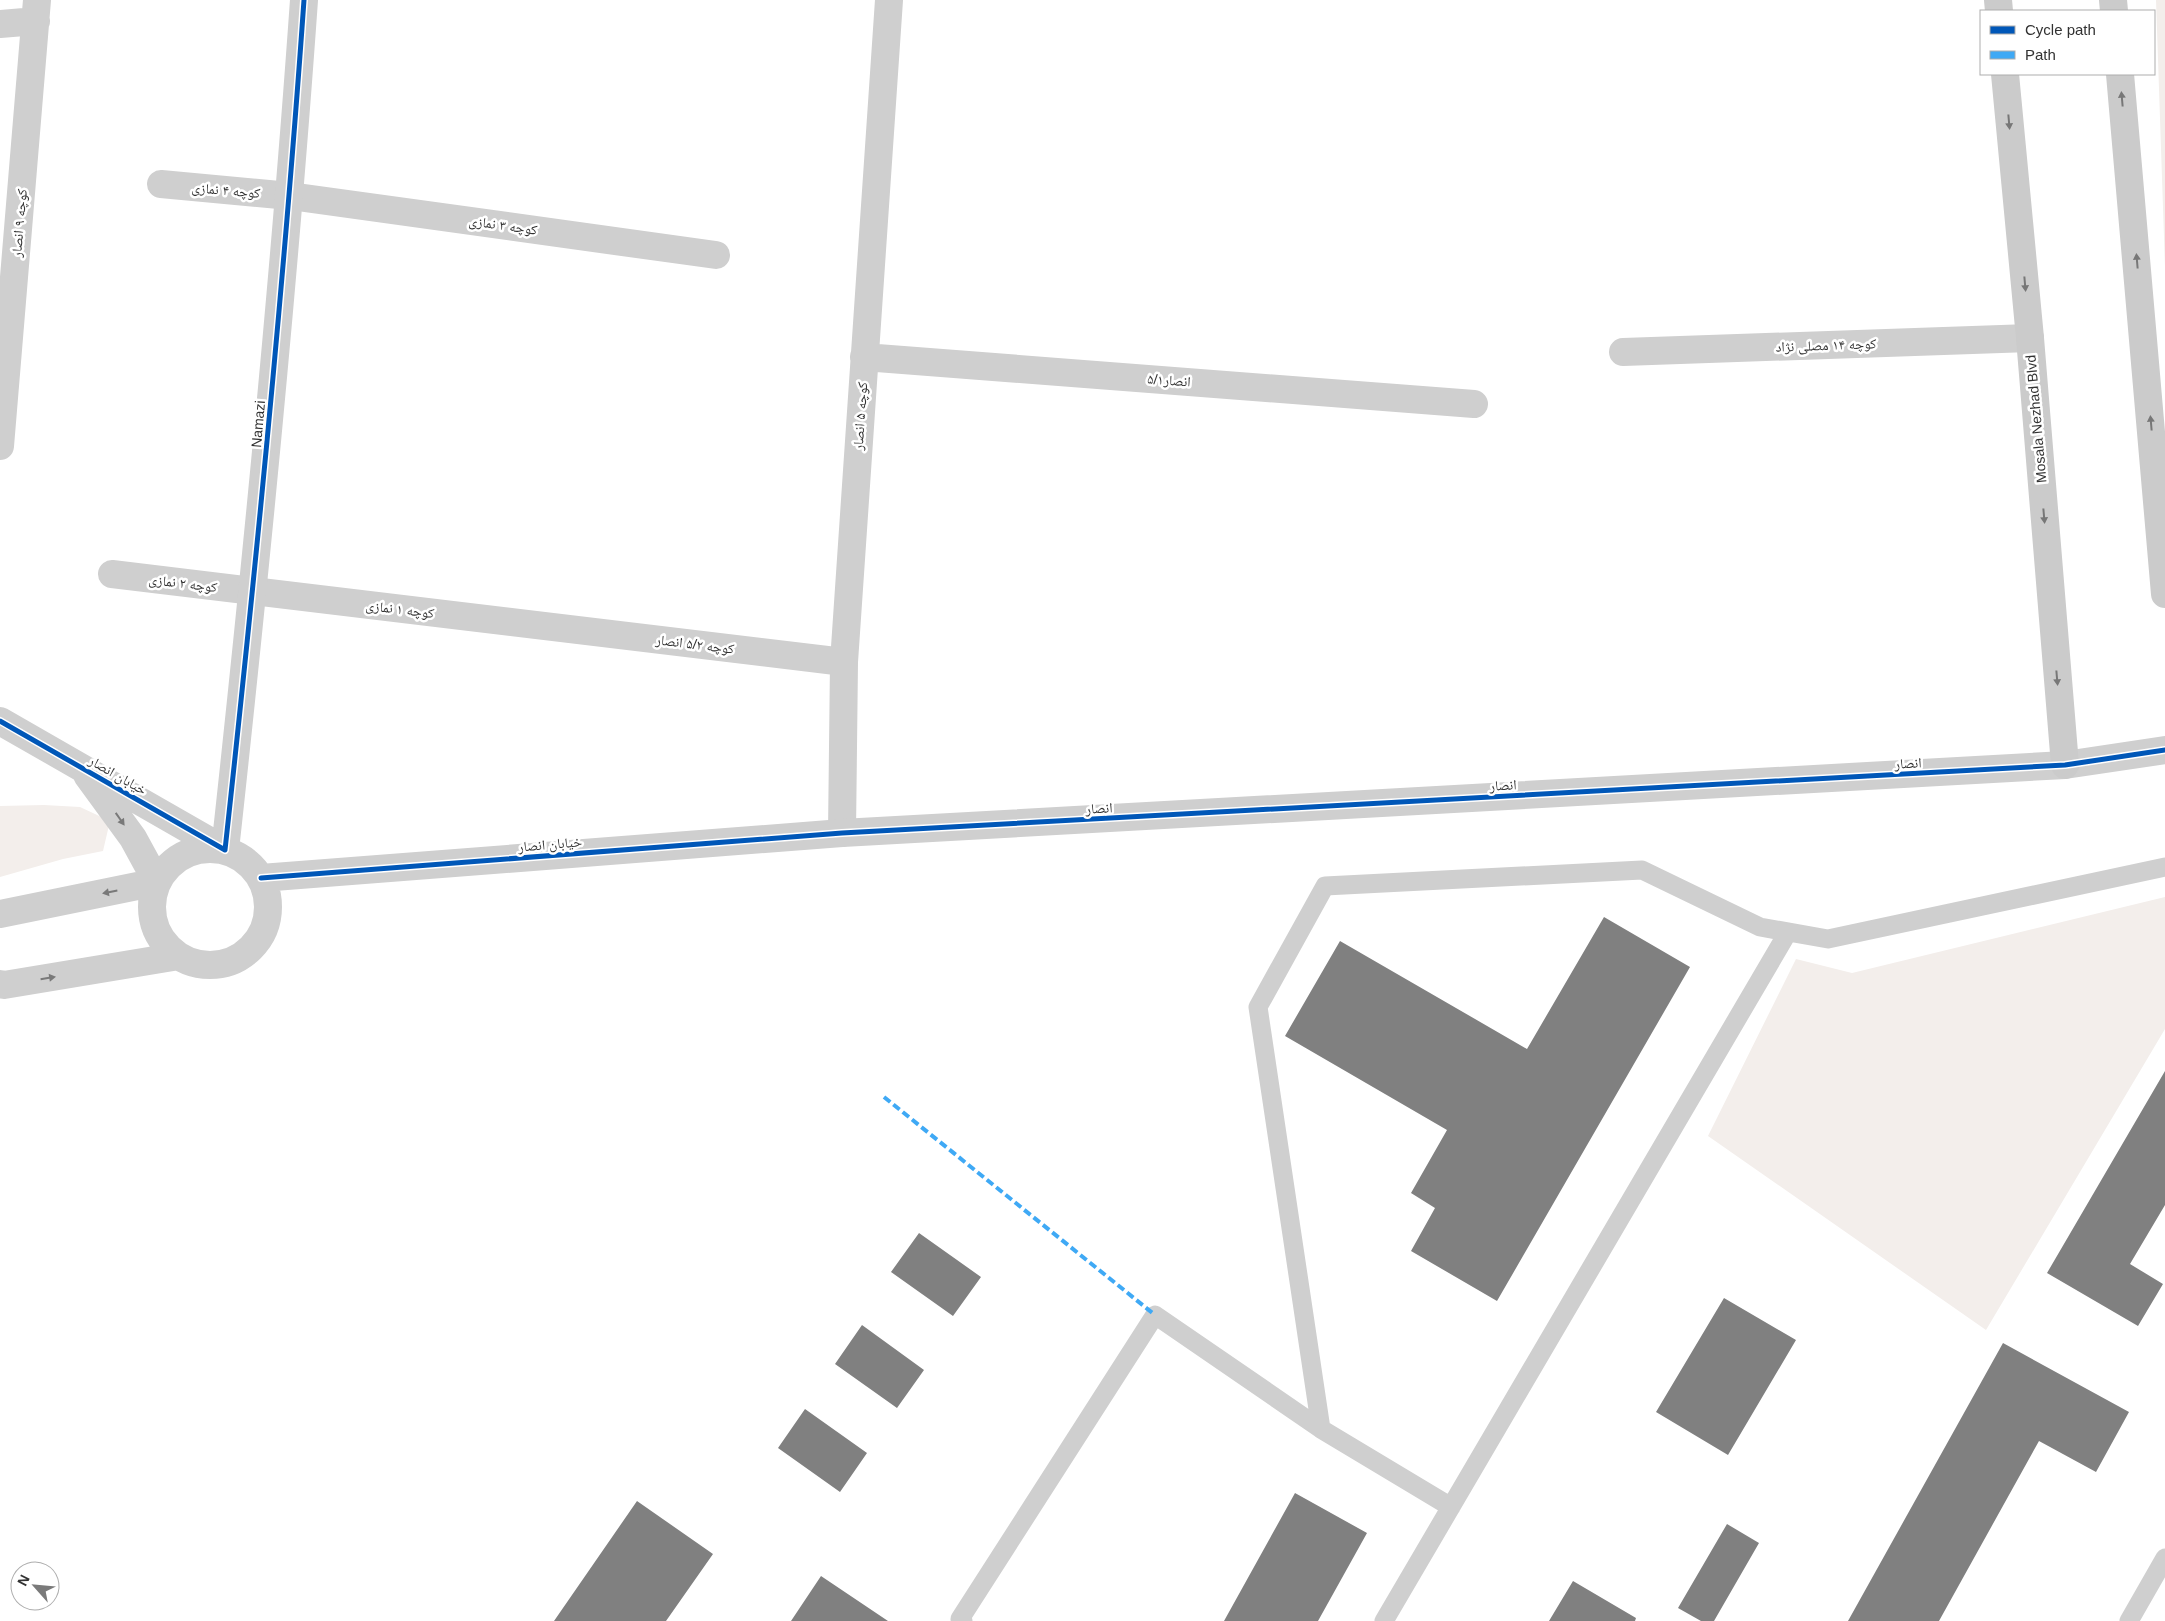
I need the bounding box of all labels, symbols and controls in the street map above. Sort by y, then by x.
legend [1980,10,2155,75]
text: Cycle path [2025,21,2096,38]
text: Path [2025,46,2056,63]
one-way arrow [2118,91,2126,107]
one-way arrow [2006,115,2014,131]
street label: کوچه ۴ نمازی [191,179,261,202]
street label: کوچه ۹ انصار [8,188,31,259]
street label: کوچه ۳ نمازی [468,212,538,239]
one-way arrow [2133,253,2141,269]
one-way arrow [2021,276,2029,292]
street label: کوچه ۱۴ مصلی نژاد [1775,335,1877,356]
street label: Mosala Nezhad Blvd [2022,354,2050,484]
street label: انصار۵/۱ [1147,371,1191,390]
street label: کوچه ۵ انصار [850,381,871,452]
street label: Namazi [248,400,268,448]
one-way arrow [2147,415,2155,431]
one-way arrow [2041,508,2049,524]
street label: کوچه ۲ نمازی [148,571,218,596]
street label: کوچه ۱ نمازی [365,597,435,622]
street label: کوچه ۵/۲ انصار [654,631,735,658]
one-way arrow [2054,670,2062,686]
street label: خیابان انصار [85,752,150,799]
street label: انصار [1893,754,1922,773]
street label: انصار [1488,776,1517,795]
street label: انصار [1084,799,1113,818]
one-way arrow [115,813,125,826]
street label: خیابان انصار [516,833,583,856]
one-way arrow [102,888,117,896]
one-way arrow [40,973,56,981]
north arrow [10,1561,60,1611]
text: N [14,1572,33,1588]

